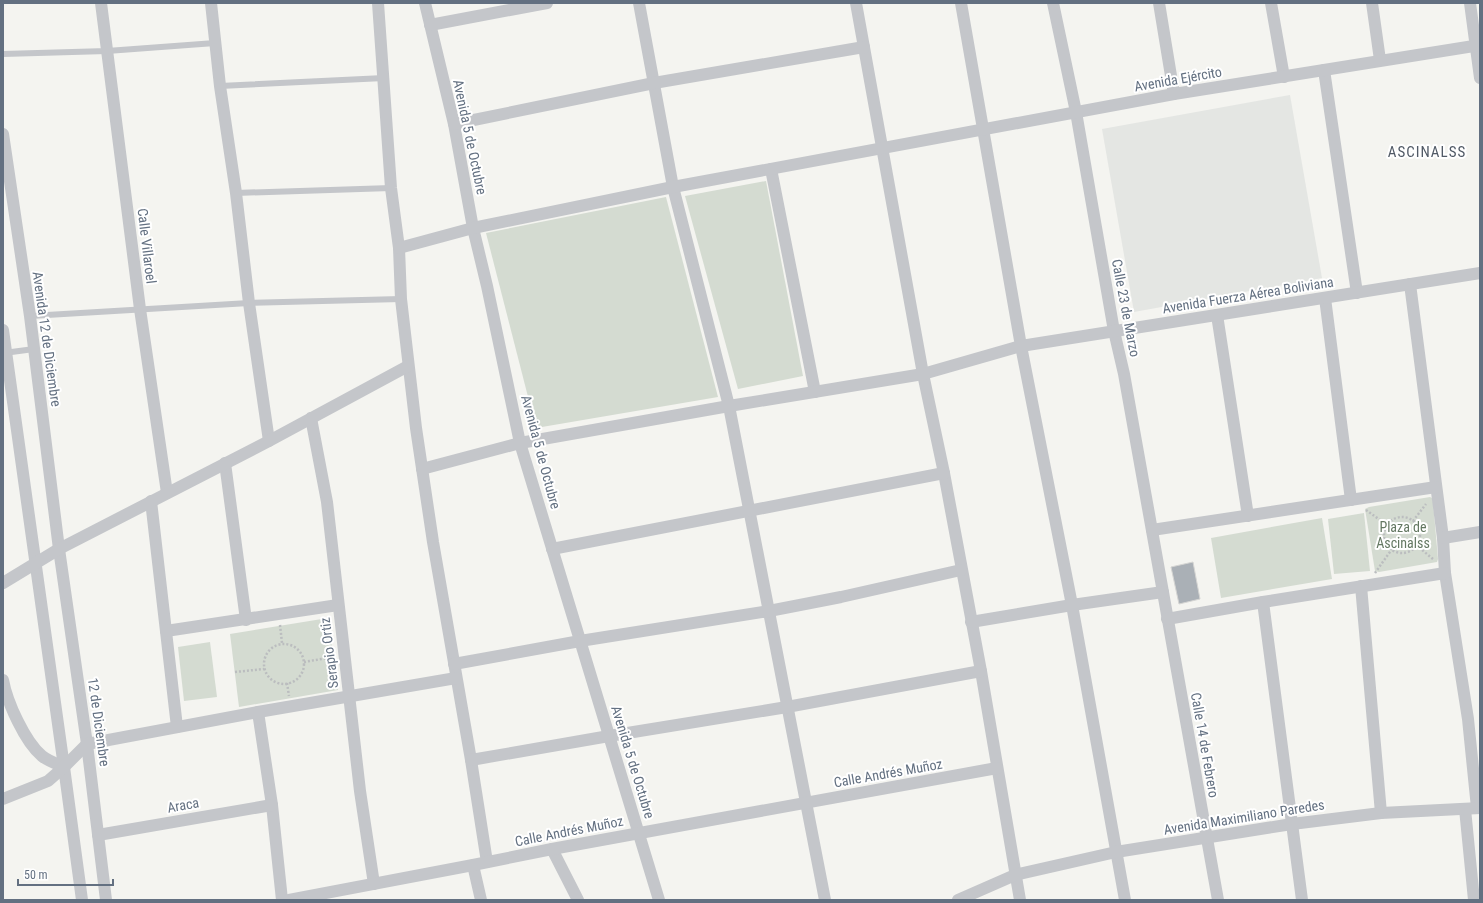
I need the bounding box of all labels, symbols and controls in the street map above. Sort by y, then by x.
street label: Avenida Ejército [1133,63,1223,95]
street label: Avenida 5 de Octubre [450,78,490,196]
district label: ASCINALSS [1388,143,1466,161]
street label: Calle Villaroel [134,207,160,285]
street label: Calle 23 de Marzo [1109,258,1143,358]
street label: Avenida 12 de Diciembre [30,270,64,408]
street label: Avenida Fuerza Aérea Boliviana [1161,274,1335,316]
street label: Avenida 5 de Octubre [518,393,564,511]
park label: Plaza de Ascinalss [1376,519,1430,551]
street label: Serapio Ortiz [317,617,341,689]
street label: 12 de Diciembre [85,677,113,768]
street label: Calle 14 de Febrero [1188,691,1222,799]
street label: Avenida 5 de Octubre [608,704,658,821]
street label: Calle Andrés Muñoz [832,756,944,790]
street label: Araca [166,794,200,816]
street label: Avenida Maximiliano Paredes [1162,796,1326,838]
street label: Calle Andrés Muñoz [513,813,625,849]
scale bar [18,861,113,887]
text: 50 m [24,868,48,882]

